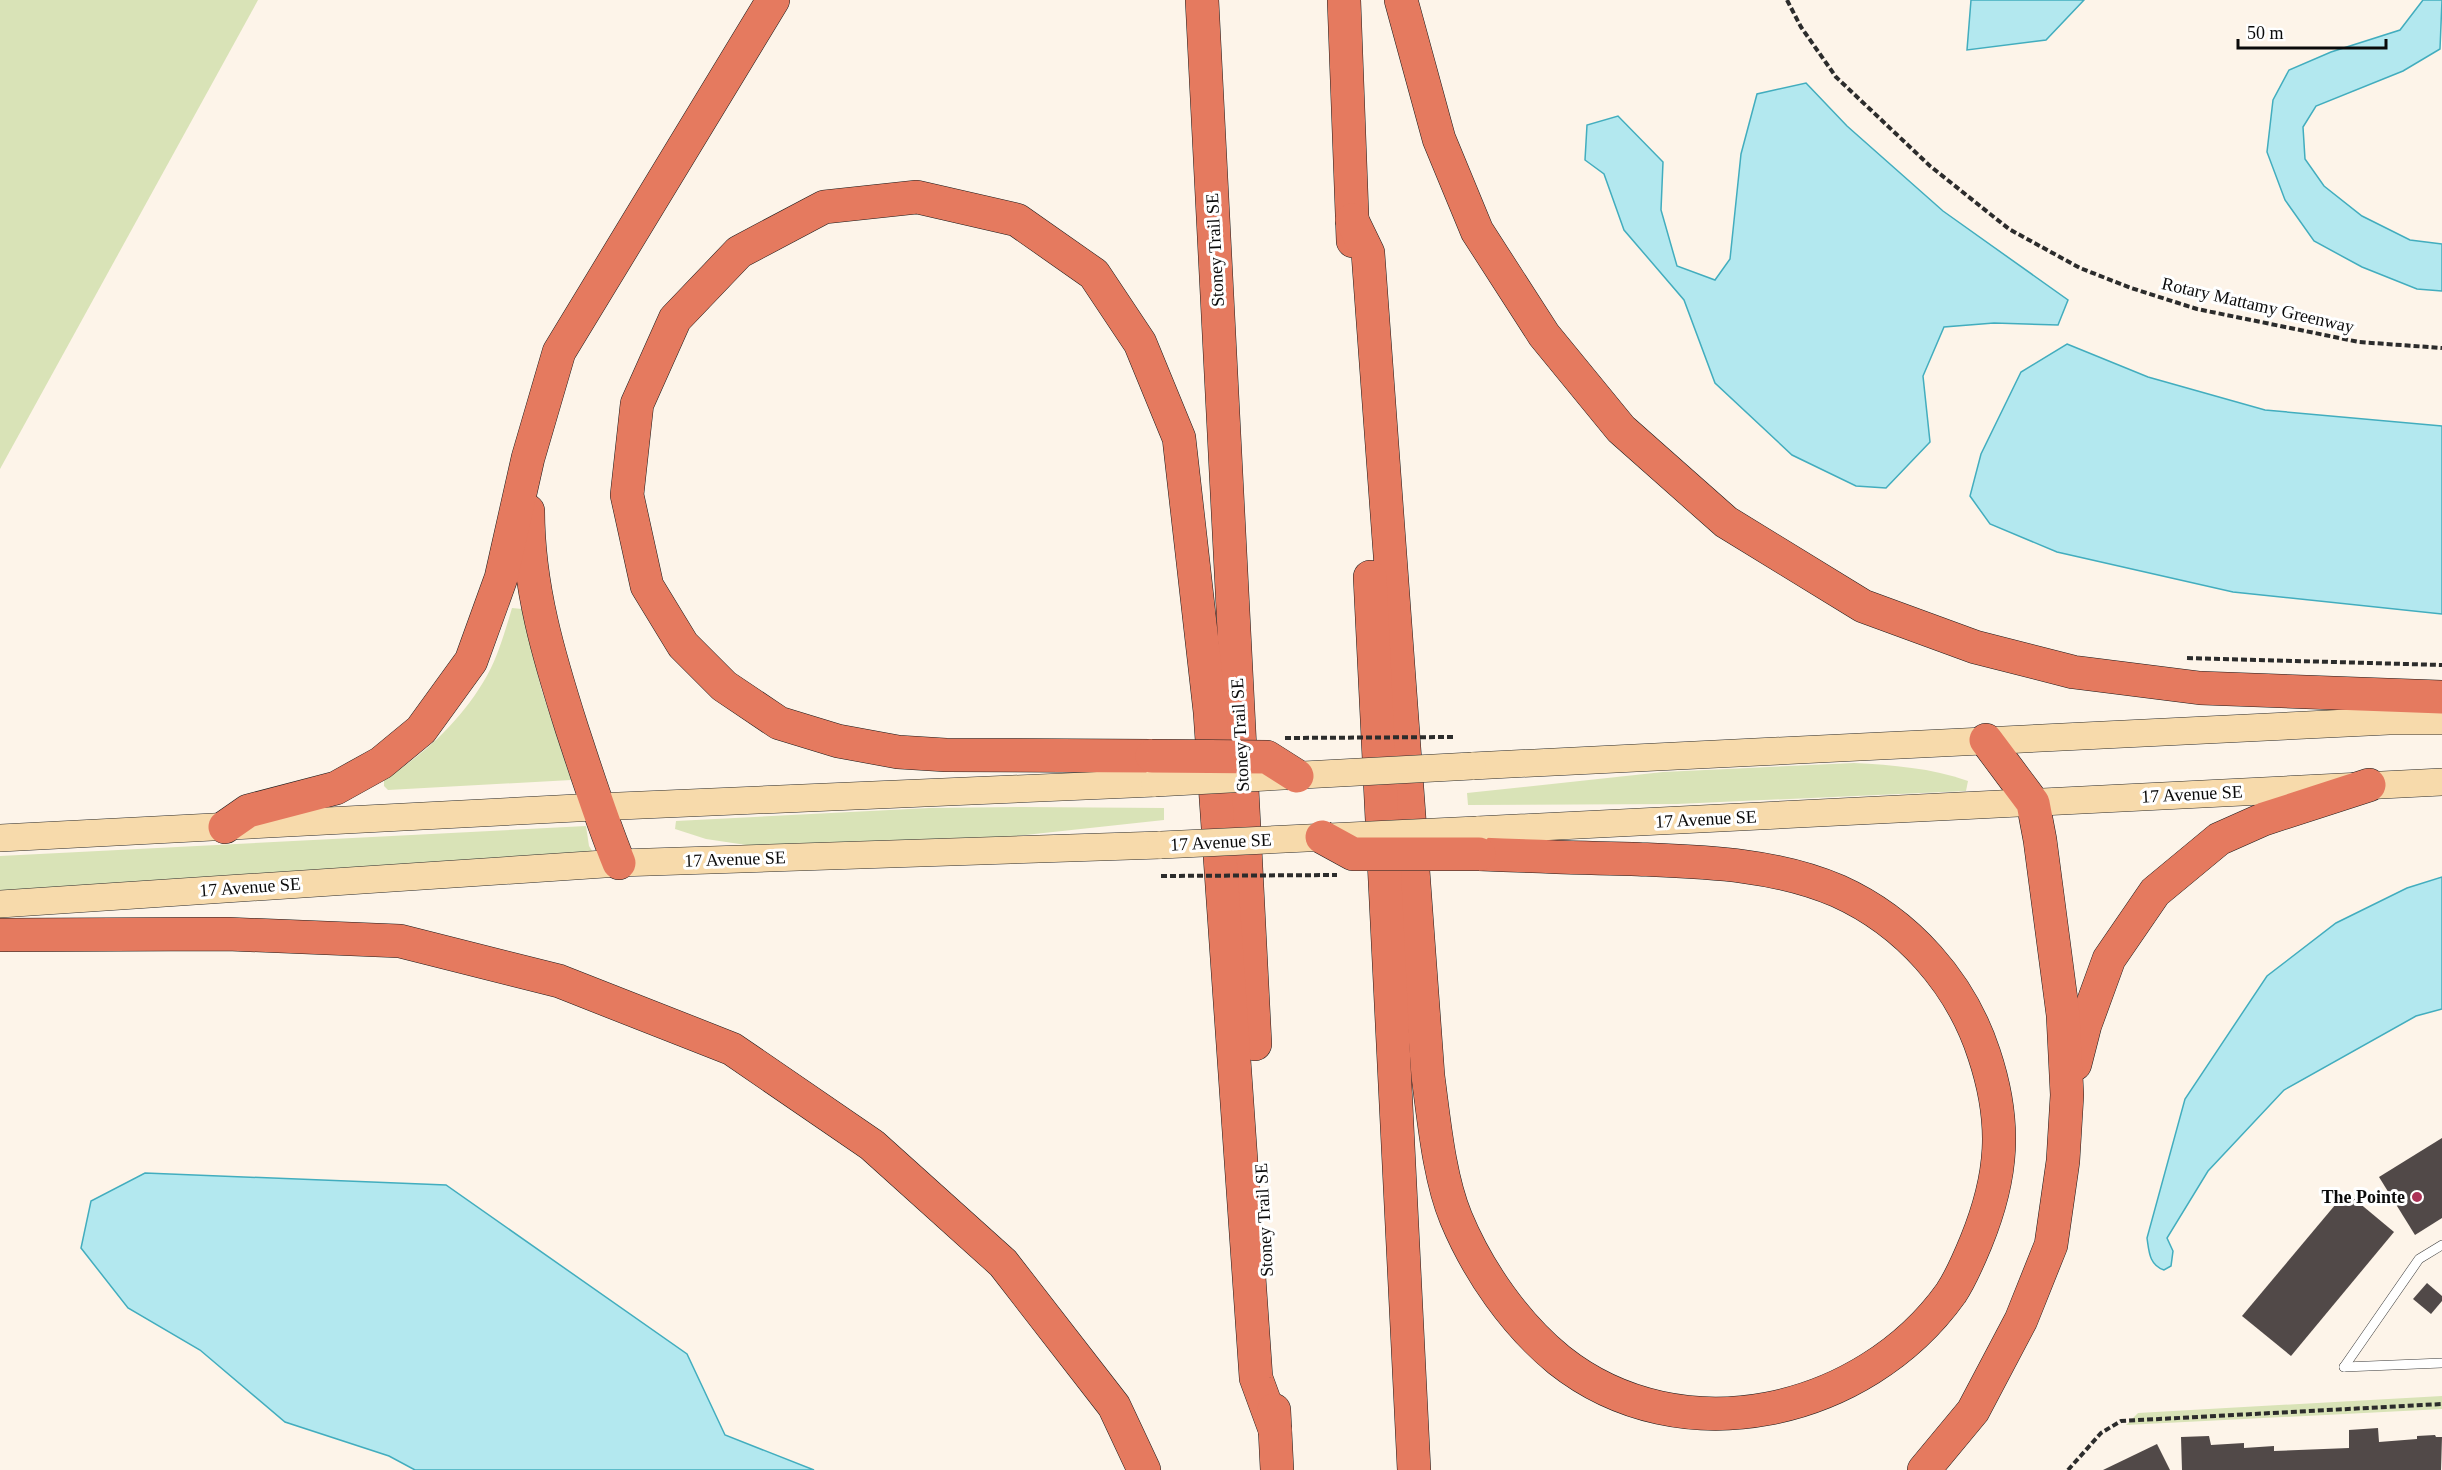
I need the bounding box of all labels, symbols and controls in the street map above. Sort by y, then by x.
scale bar [2238,12,2386,50]
text: 50 m [2247,23,2284,43]
street label: Stoney Trail SE [1202,193,1228,307]
street label: Rotary Mattamy Greenway [2160,273,2356,337]
street label: Stoney Trail SE [1227,678,1253,792]
street label: 17 Avenue SE [2141,781,2243,807]
street label: 17 Avenue SE [1655,806,1757,832]
street label: 17 Avenue SE [1170,829,1272,855]
street label: 17 Avenue SE [684,847,786,871]
street label: 17 Avenue SE [199,873,301,901]
street label: Stoney Trail SE [1251,1163,1277,1277]
place label: The Pointe [2322,1187,2405,1207]
marker: The Pointe [2410,1190,2424,1204]

